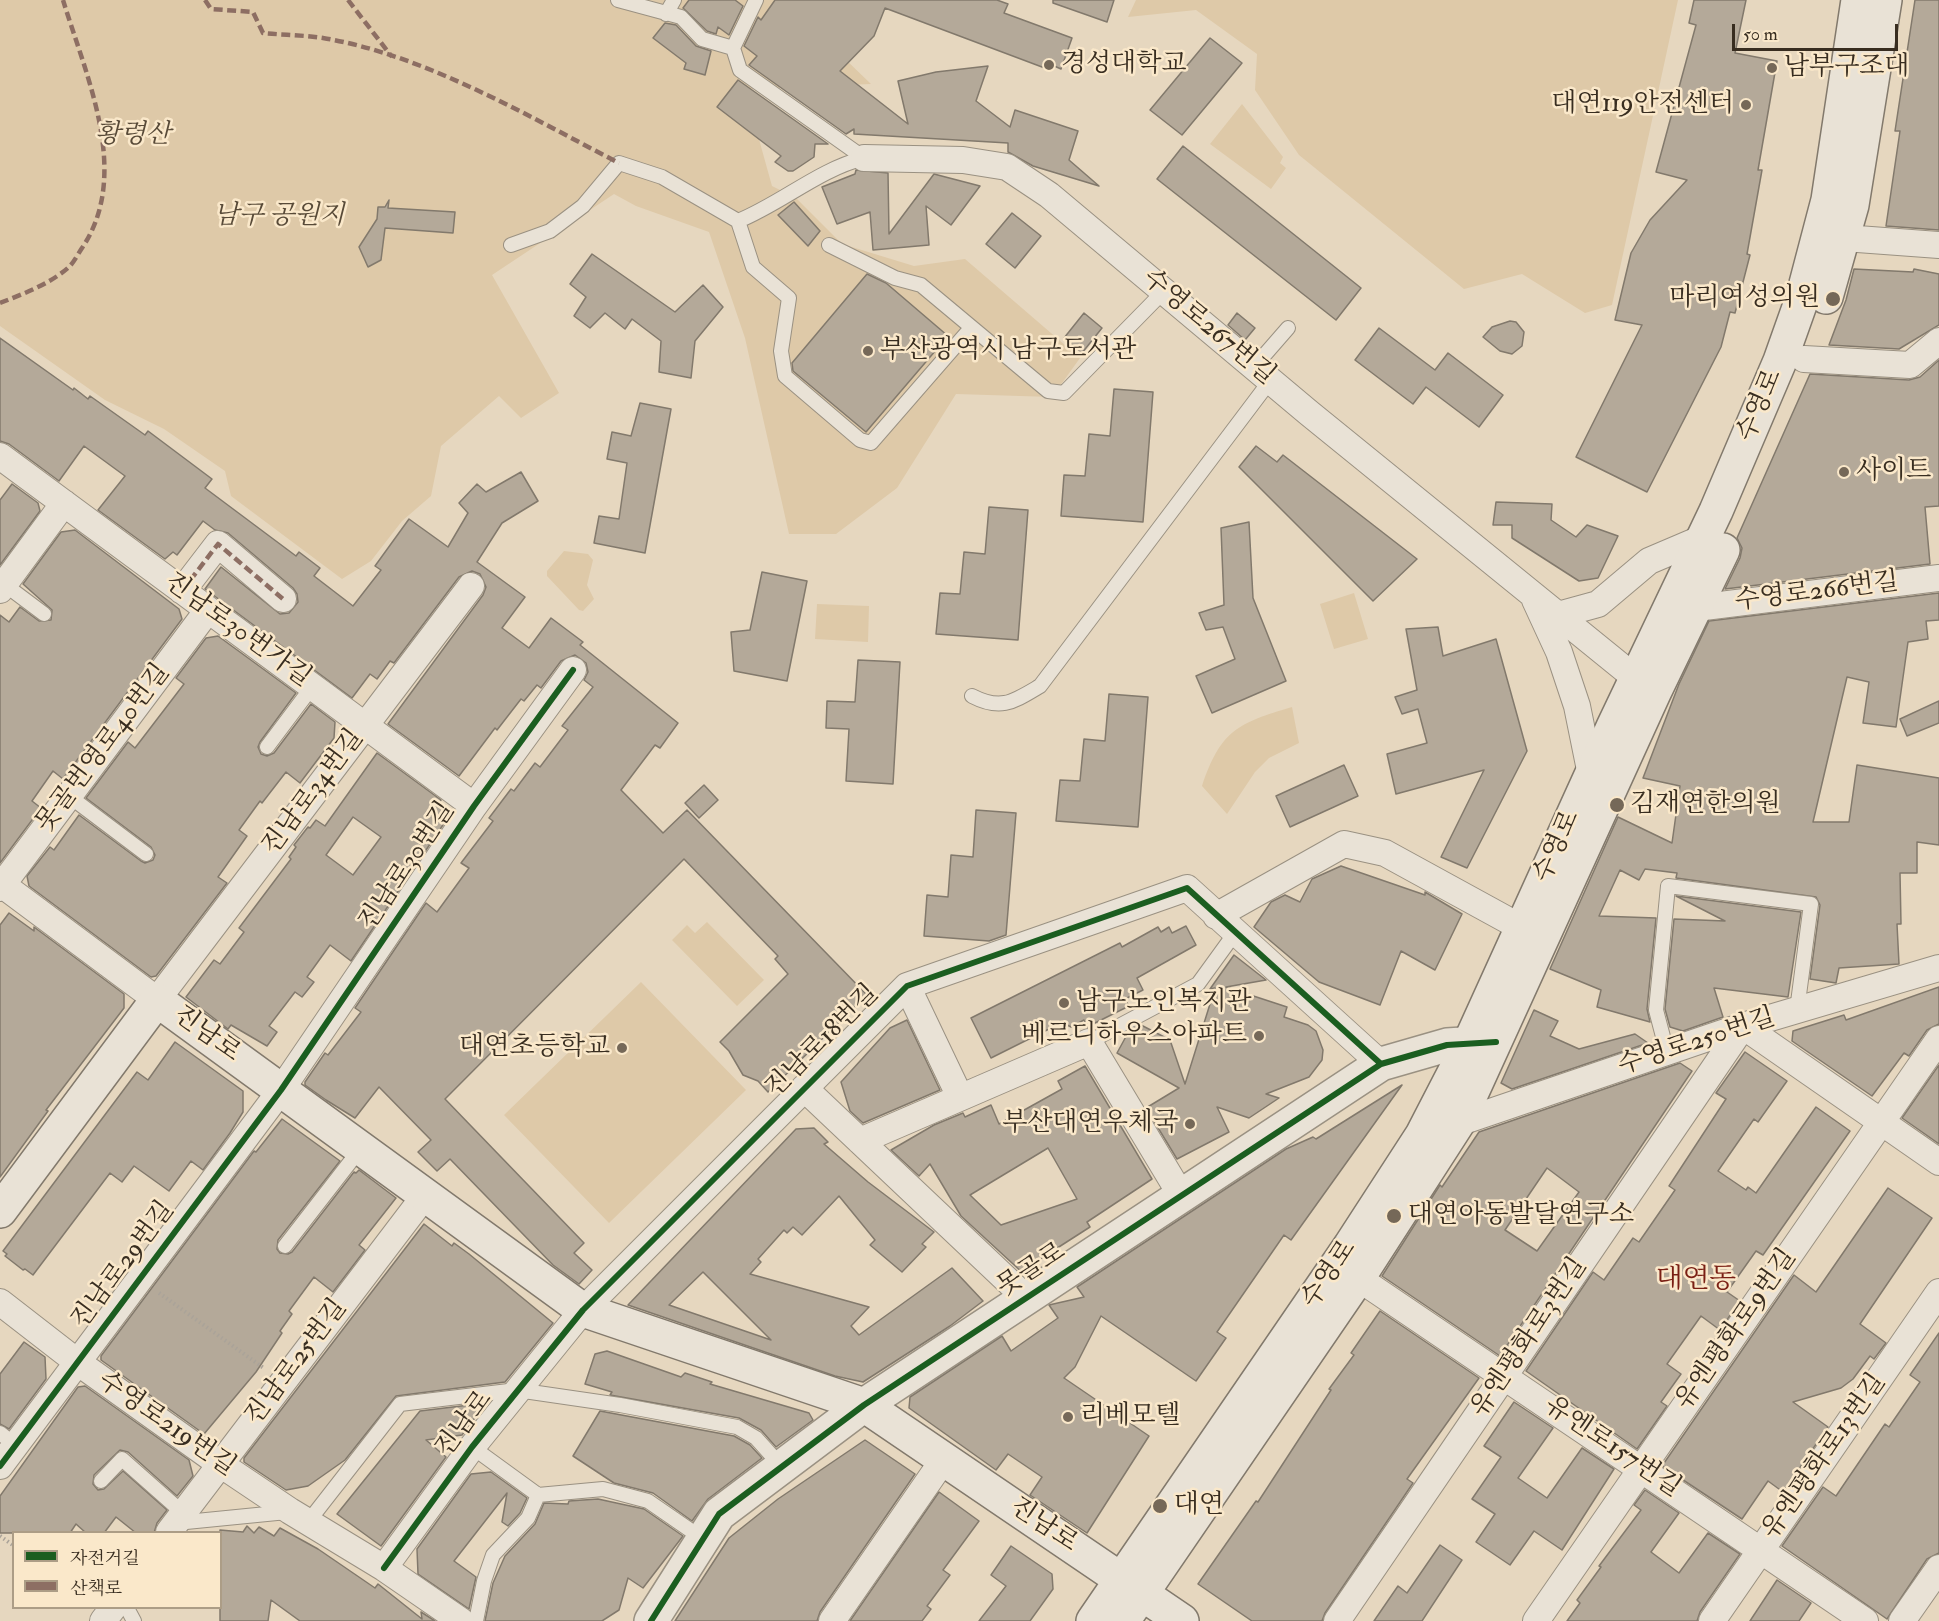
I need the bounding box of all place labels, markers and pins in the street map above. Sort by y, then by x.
place label: 경성대학교 [1061,49,1187,81]
place label: 남부구조대 [1784,52,1910,84]
marker: 경성대학교 [1042,58,1056,72]
marker: 남부구조대 [1765,61,1779,75]
place label: 대연119안전센터 [1552,89,1734,121]
marker: 대연119안전센터 [1739,98,1753,112]
place label: 마리여성의원 [1669,283,1820,315]
marker: 마리여성의원 [1824,290,1842,308]
place label: 부산광역시 남구도서관 [880,335,1137,367]
marker: 부산광역시 남구도서관 [861,344,875,358]
place label: 사이트 [1856,456,1931,488]
marker: 사이트 [1837,465,1851,479]
place label: 김재연한의원 [1630,789,1781,821]
marker: 김재연한의원 [1608,796,1626,814]
place label: 남구노인복지관 [1076,987,1252,1019]
marker: 남구노인복지관 [1057,996,1071,1010]
place label: 베르디하우스아파트 [1021,1020,1247,1052]
marker: 베르디하우스아파트 [1252,1029,1266,1043]
place label: 대연초등학교 [459,1032,610,1064]
marker: 대연초등학교 [615,1041,629,1055]
place label: 부산대연우체국 [1002,1108,1178,1140]
marker: 부산대연우체국 [1183,1117,1197,1131]
place label: 대연아동발달연구소 [1408,1200,1634,1232]
marker: 대연아동발달연구소 [1385,1207,1403,1225]
place label: 리베모텔 [1080,1401,1180,1433]
marker: 리베모텔 [1061,1410,1075,1424]
place label: 대연 [1174,1490,1224,1522]
marker: 대연 [1151,1497,1169,1515]

